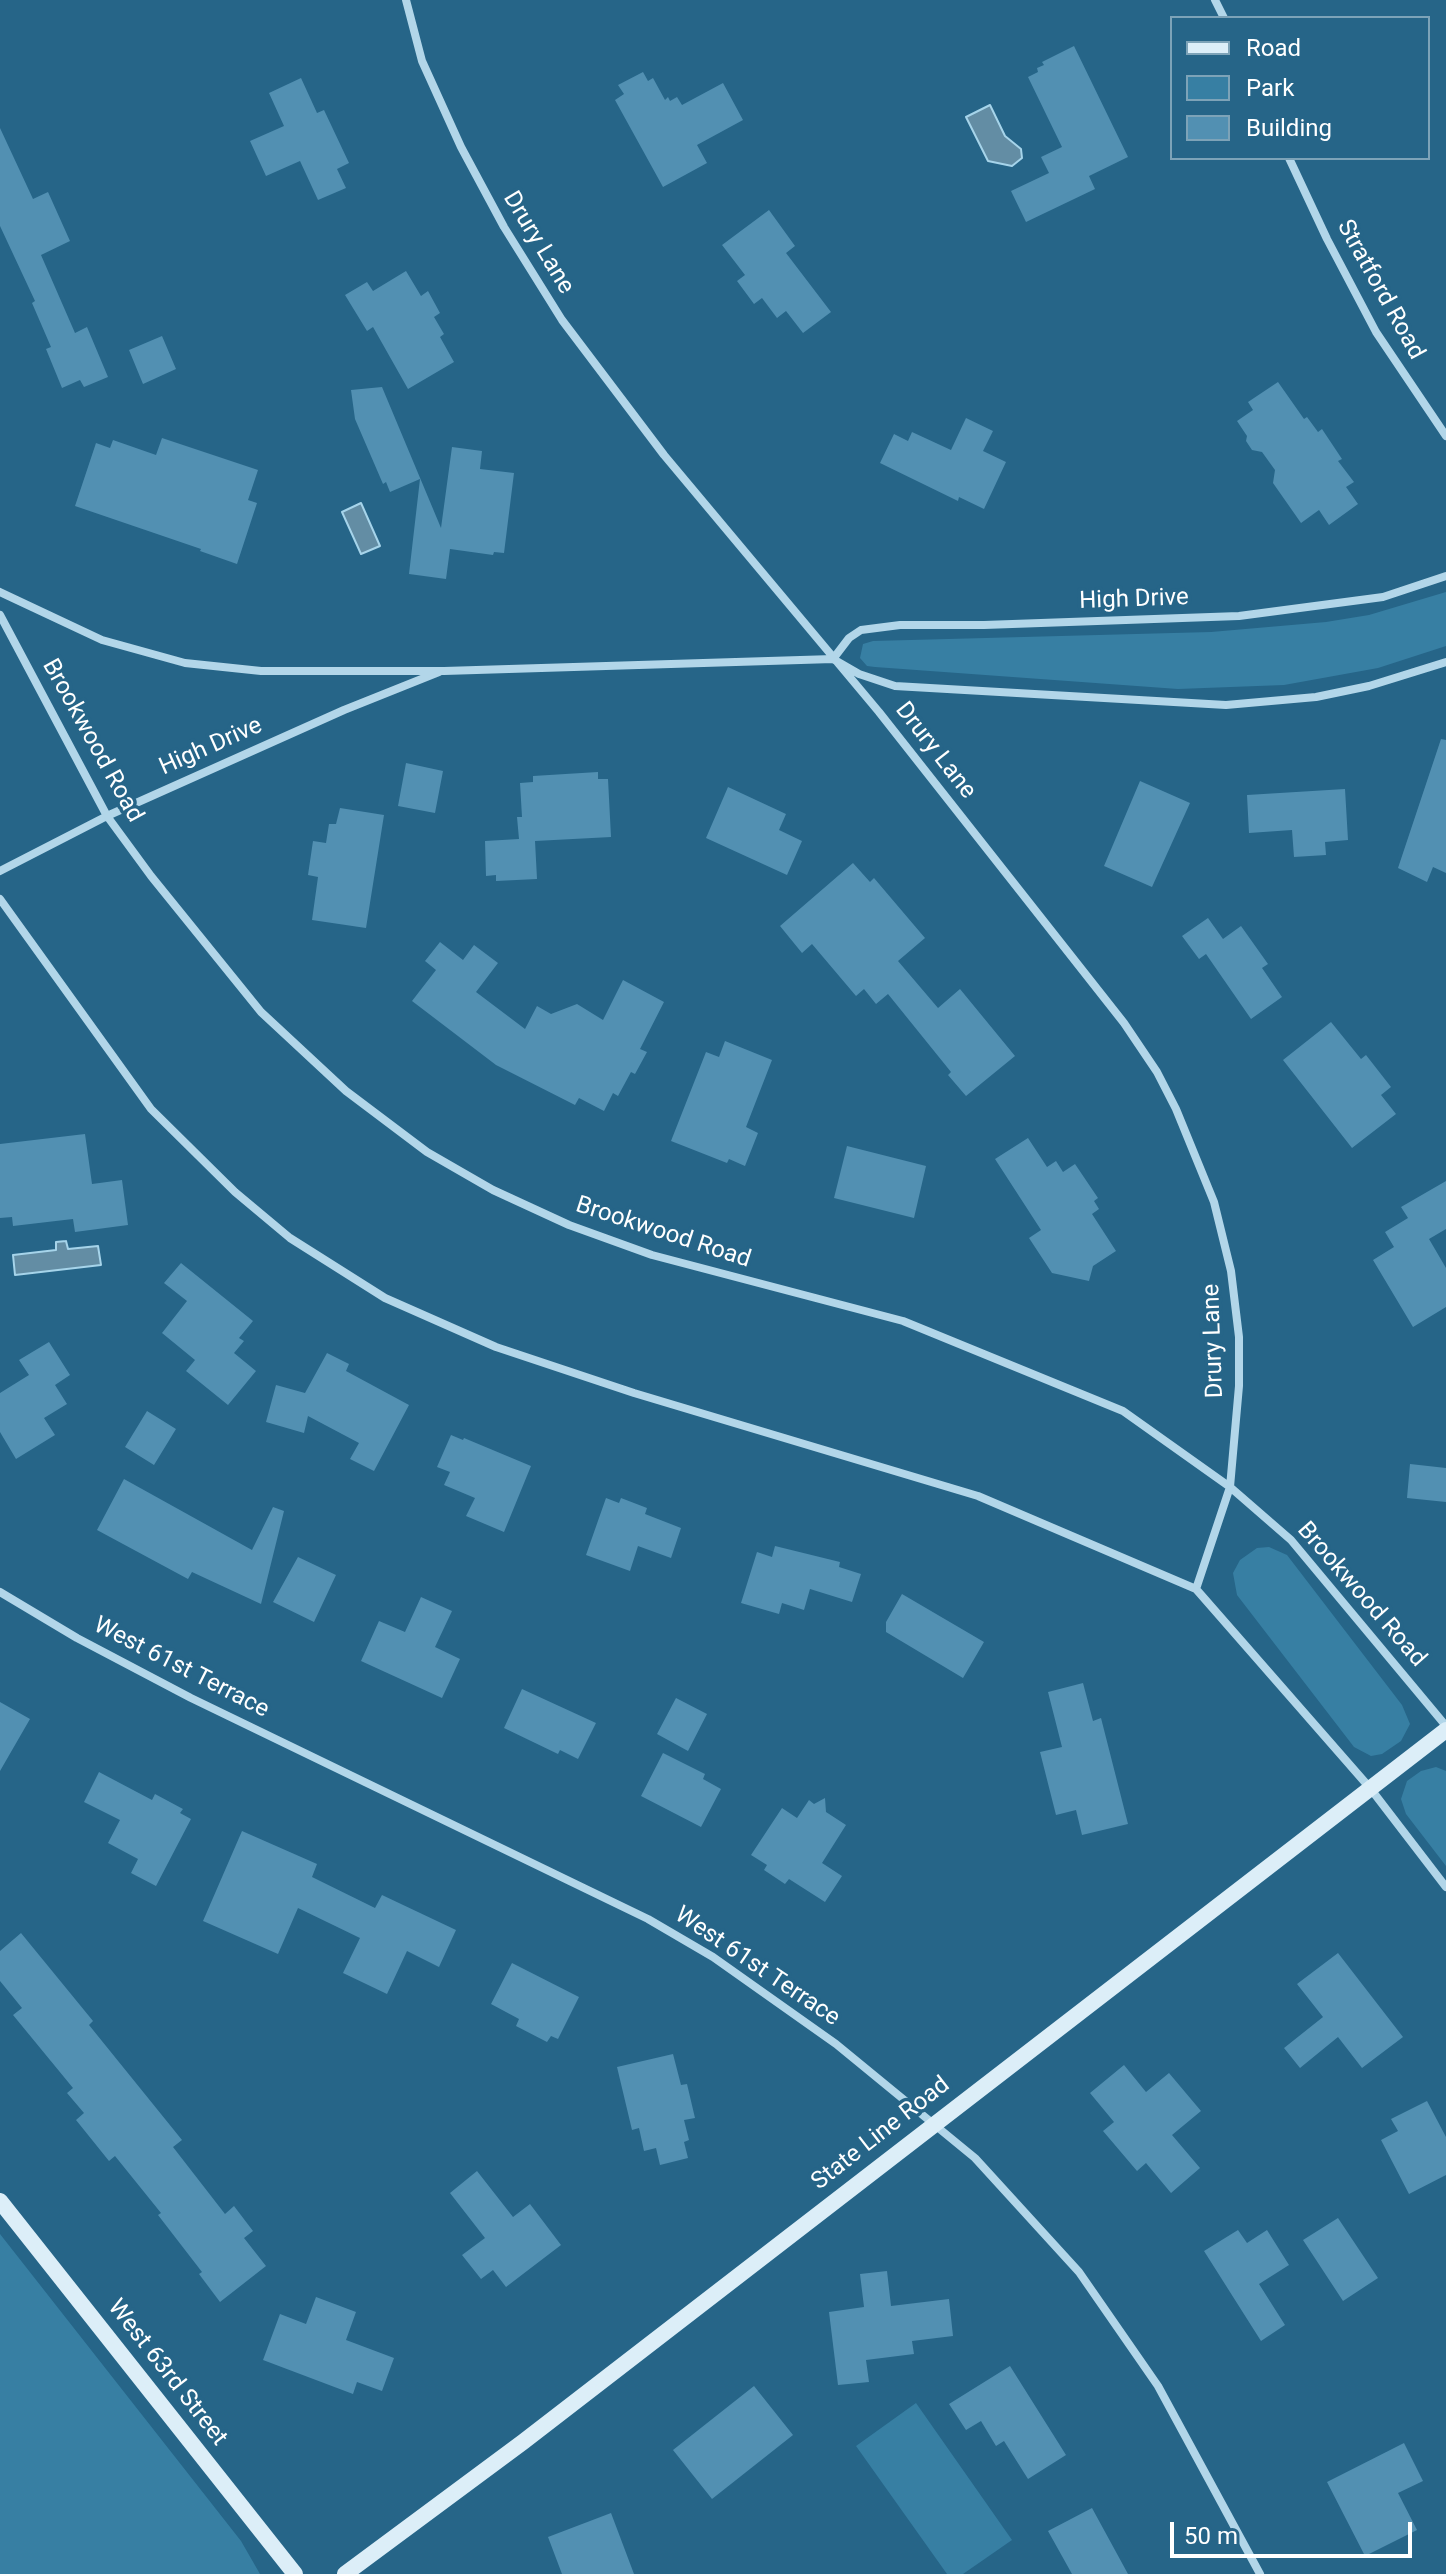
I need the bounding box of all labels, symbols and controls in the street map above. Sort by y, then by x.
legend [1170,16,1430,160]
text: Road [1246,34,1301,62]
text: Park [1246,74,1294,102]
text: Building [1246,114,1332,142]
street label: Drury Lane [496,186,580,300]
street label: Stratford Road [1330,215,1430,365]
street label: High Drive [1079,584,1189,616]
street label: Brookwood Road [35,654,149,828]
street label: Drury Lane [888,697,982,805]
street label: High Drive [155,712,267,782]
street label: Brookwood Road [572,1191,754,1275]
street label: Drury Lane [1198,1283,1230,1399]
street label: Brookwood Road [1290,1517,1432,1673]
street label: West 61st Terrace [88,1611,274,1725]
street label: West 61st Terrace [669,1901,845,2033]
street label: State Line Road [806,2071,956,2197]
street label: West 63rd Street [101,2294,233,2452]
scale bar [1174,2506,1416,2556]
text: 50 m [1184,2522,1238,2550]

